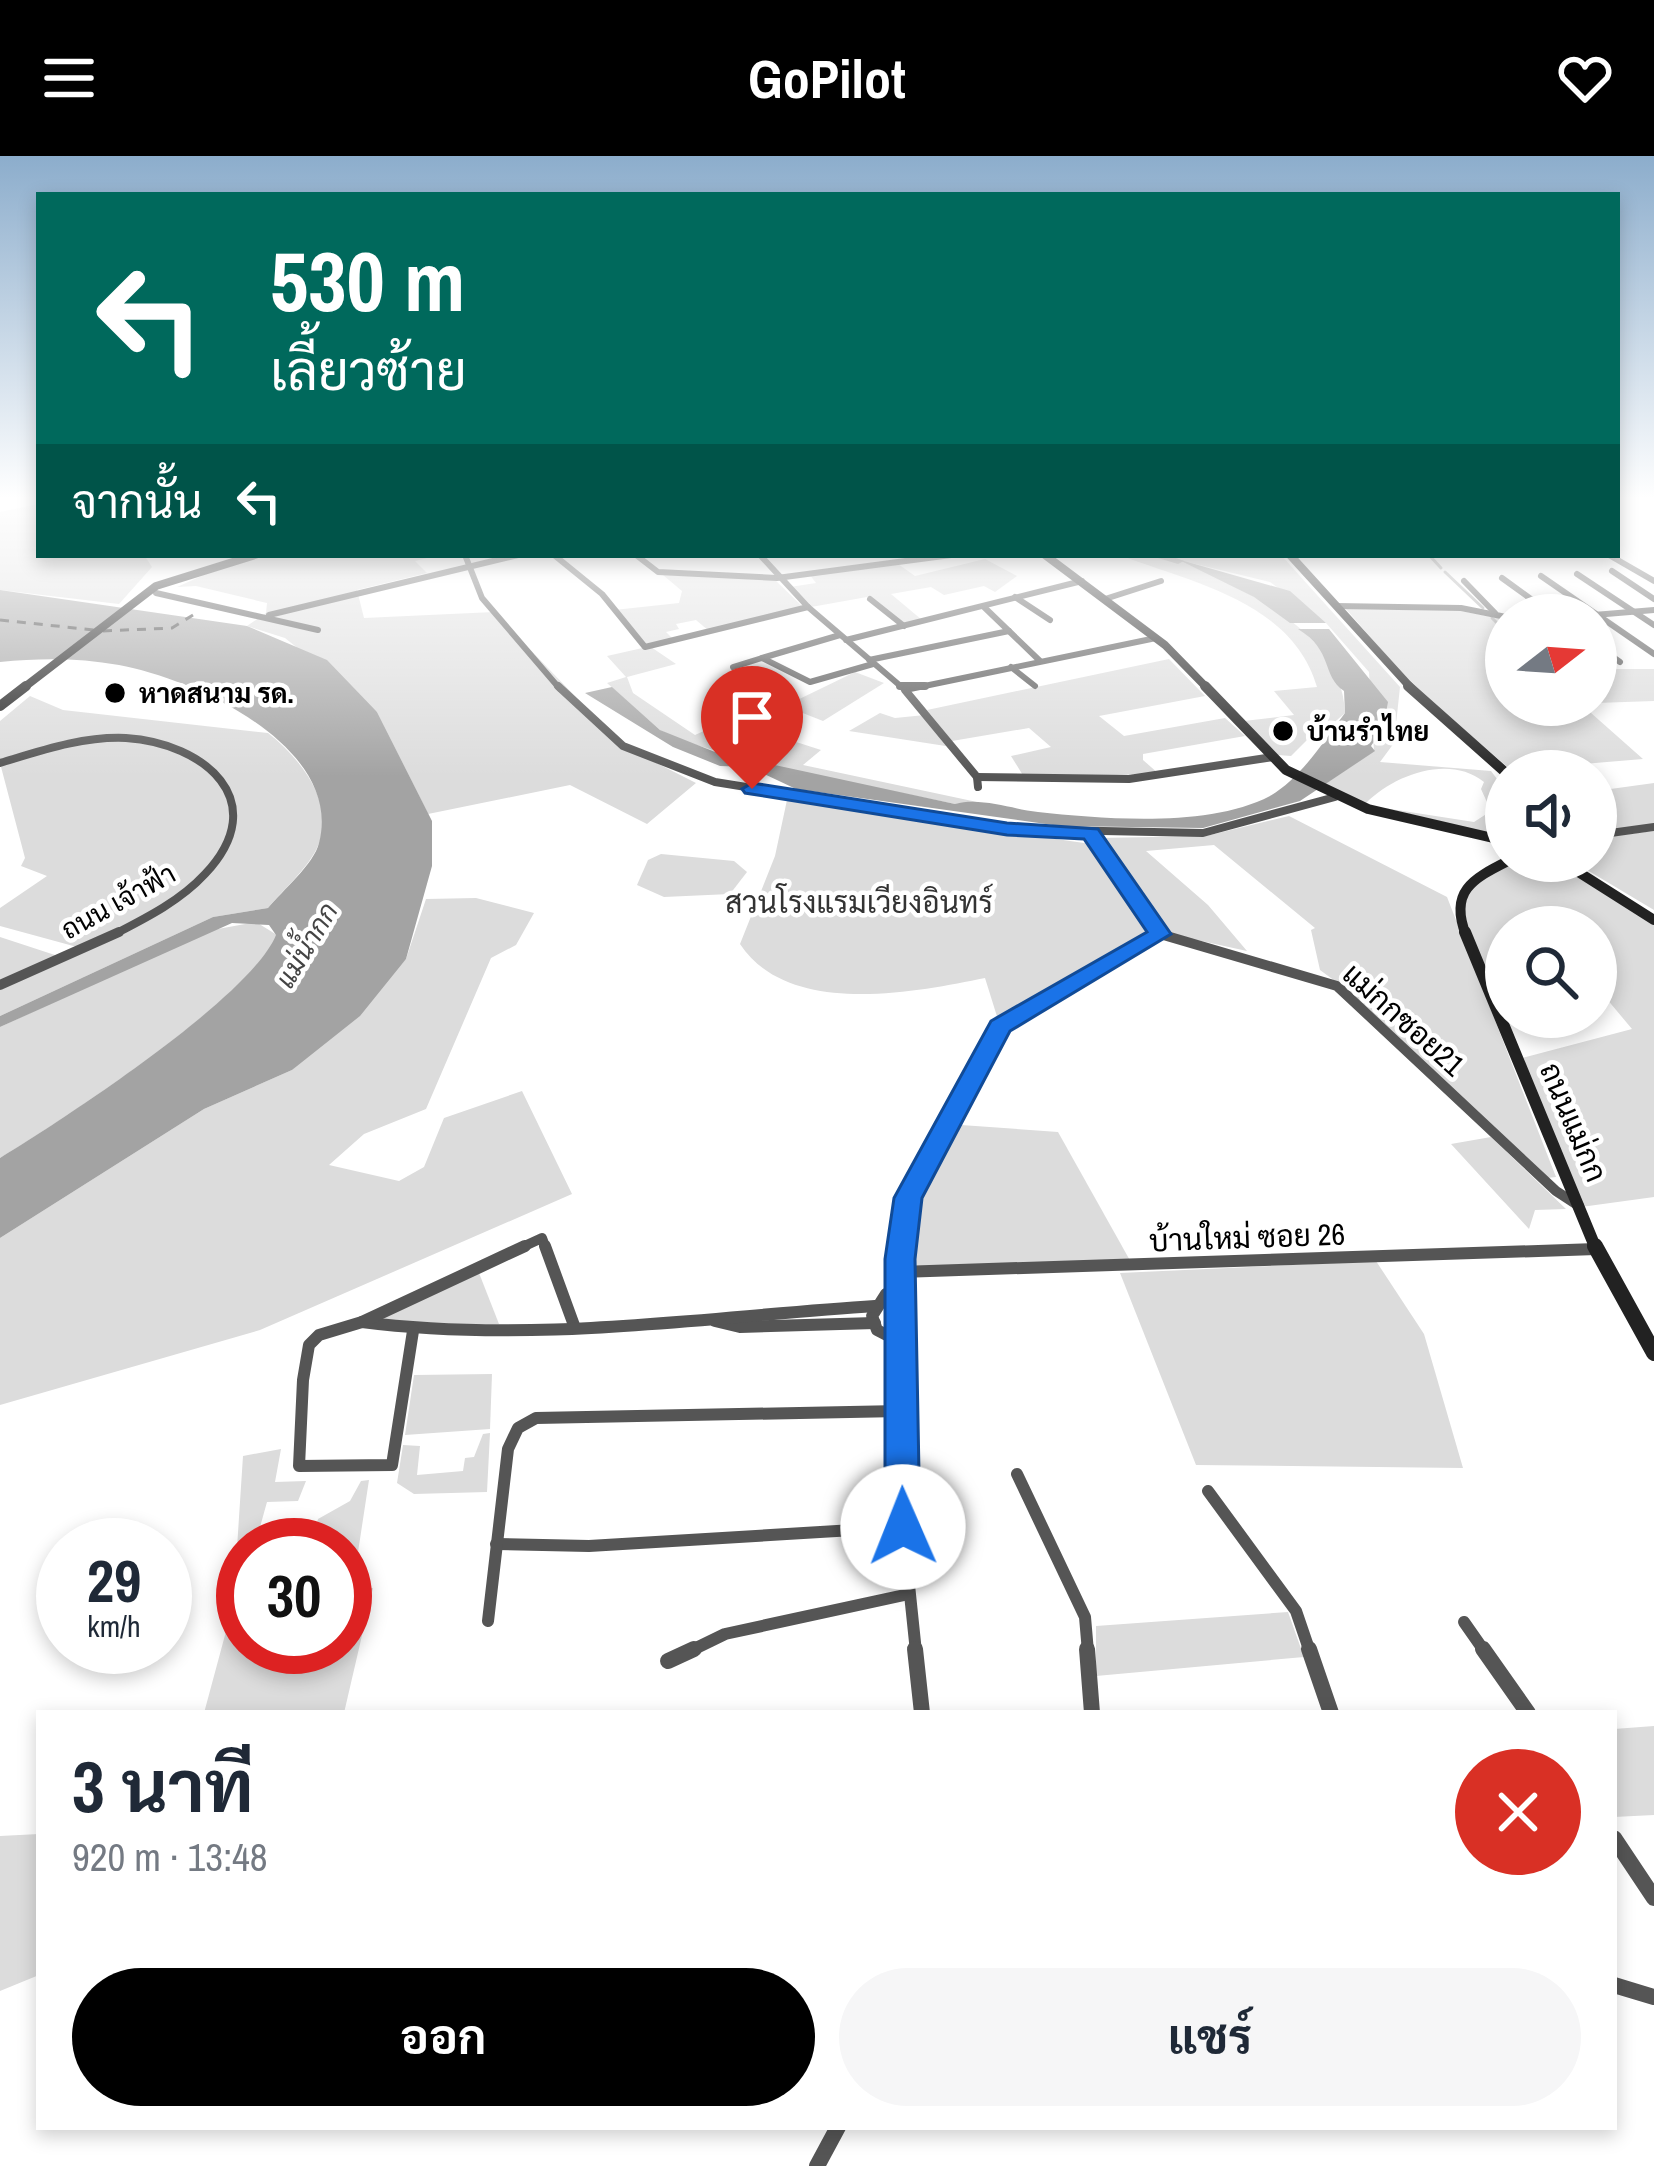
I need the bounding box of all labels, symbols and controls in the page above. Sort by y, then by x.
text: GoPilot [748,42,906,115]
icon: menu [36,45,102,111]
icon: heart [1552,45,1618,111]
text: 530 m [270,224,465,337]
icon: left [72,240,228,396]
text: เลี้ยวซ้าย [270,334,467,407]
icon: left [226,468,292,534]
text: จากนั้น [72,471,202,532]
north arrow [1485,594,1617,726]
map controls [1485,594,1617,1038]
pin [701,666,803,789]
place label: หาดสนาม รด. [139,675,294,711]
marker: หาดสนาม รด. [102,680,128,706]
icon: arrive [719,684,785,750]
place label: บ้านรำไทย [1307,713,1429,749]
marker: บ้านรำไทย [1270,718,1296,744]
button: sound [1485,750,1617,882]
street label: ถนน เจ้าฟ้า [54,855,182,947]
park label: สวนโรงแรมเวียงอินทร์ [725,882,993,922]
water label: แม่น้ำกก [263,894,346,994]
button: search [1485,906,1617,1038]
street label: แม่กกซอย21 [1335,954,1474,1085]
street label: ถนนแม่กก [1531,1056,1617,1188]
street label: บ้านใหม่ ซอย 26 [1148,1214,1346,1260]
position arrow [840,1464,966,1590]
speed limit sign: 30 [216,1518,372,1674]
text: 29 [87,1540,141,1621]
text: km/h [87,1606,141,1646]
text: 3 นาที [72,1737,254,1834]
button: close [1455,1749,1581,1875]
text: 920 m · 13:48 [72,1831,268,1883]
button: ออก [72,1968,815,2106]
button: แชร์ [839,1968,1581,2106]

